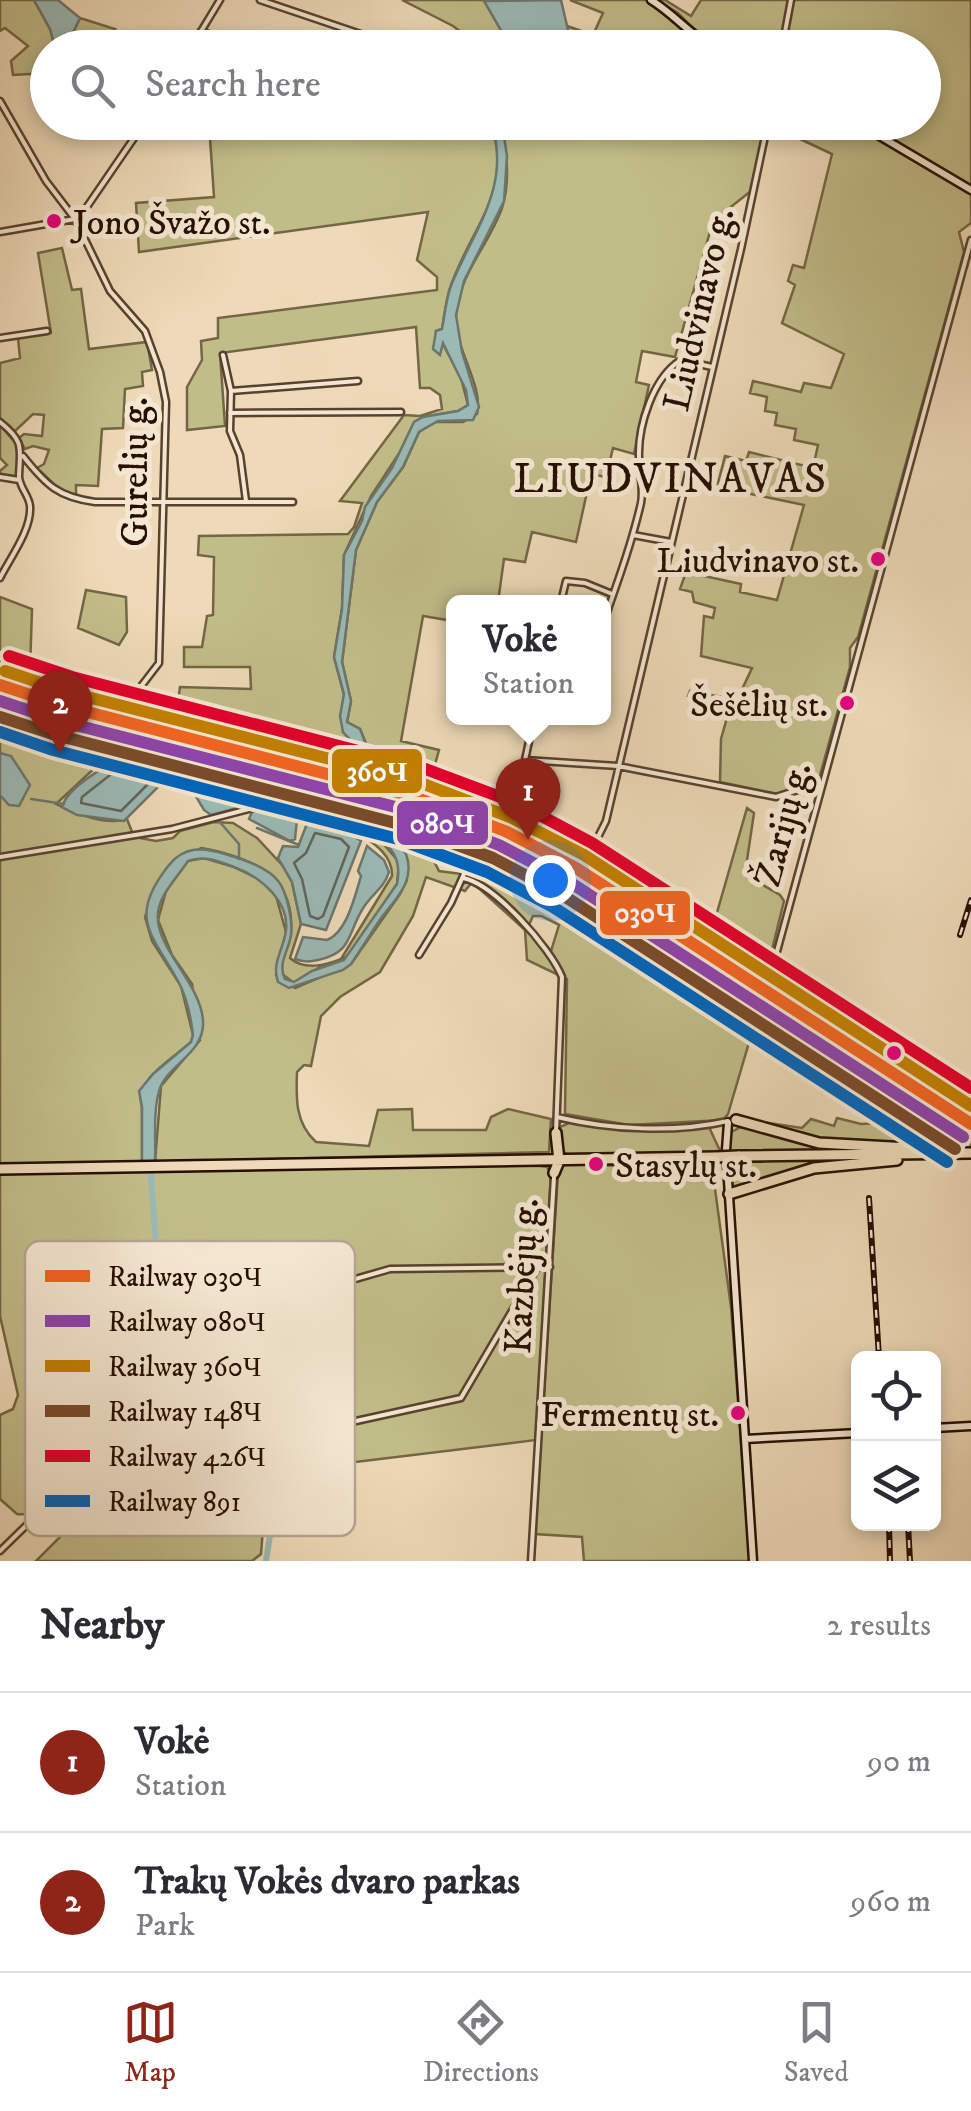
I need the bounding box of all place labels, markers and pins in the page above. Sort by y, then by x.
place label: Jono Švažo st. [70,201,271,246]
marker: Jono Švažo st. [44,211,64,231]
place label: Liudvinavo st. [657,539,859,584]
marker: Liudvinavo st. [868,549,888,569]
pin: 2 [28,670,92,753]
place label: Šešėlių st. [690,683,828,728]
marker: Šešėlių st. [837,693,857,713]
pin: 1 [496,758,560,840]
unlabelled marker [884,1043,904,1063]
place label: Stasylų st. [615,1144,757,1189]
marker: Stasylų st. [586,1154,606,1174]
place label: Fermentų st. [540,1393,719,1438]
marker: Fermentų st. [728,1403,748,1423]

